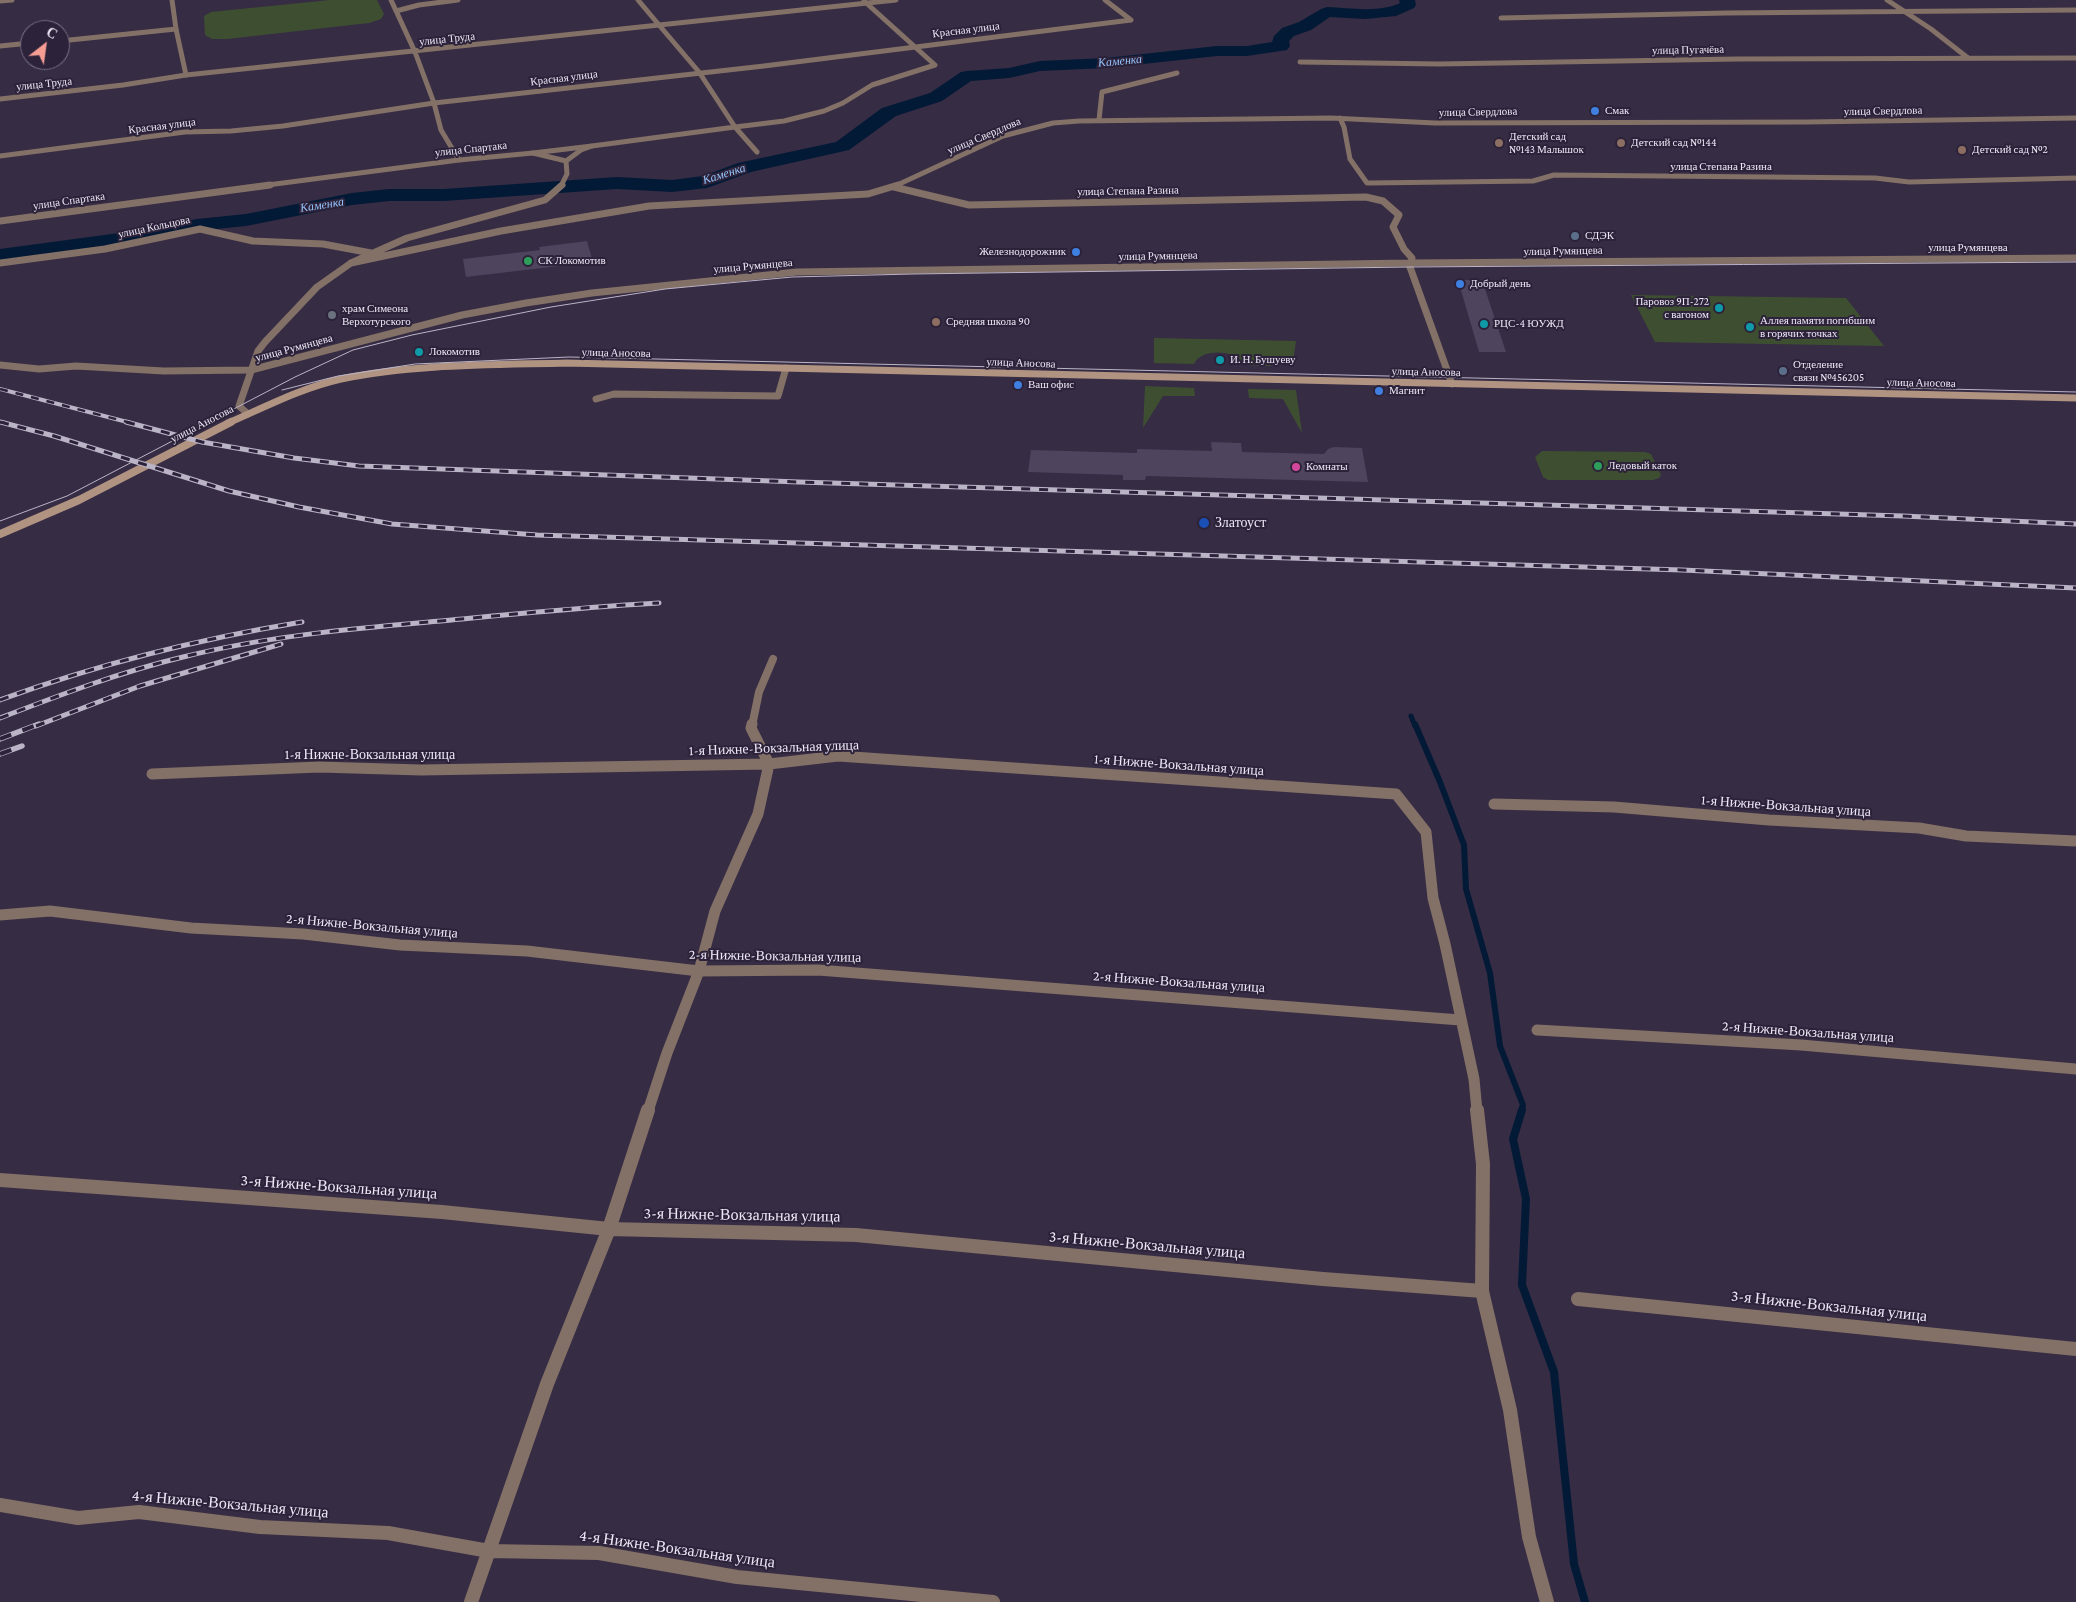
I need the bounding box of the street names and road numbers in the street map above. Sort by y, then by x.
street label: Красная улица [932,19,1000,41]
street label: улица Труда [418,30,476,48]
street label: улица Пугачёва [1652,43,1724,57]
street label: Красная улица [530,67,598,89]
street label: улица Труда [15,75,73,93]
street label: улица Свердлова [1844,104,1922,118]
street label: улица Свердлова [1439,105,1517,119]
street label: Красная улица [128,115,196,137]
street label: улица Свердлова [945,115,1023,157]
street label: улица Спартака [434,139,508,159]
street label: улица Степана Разина [1670,160,1772,174]
street label: улица Степана Разина [1077,184,1179,198]
street label: улица Спартака [32,189,106,213]
street label: улица Кольцова [117,213,191,241]
street label: улица Румянцева [1928,241,2008,255]
street label: улица Румянцева [1523,244,1603,258]
street label: улица Румянцева [1118,249,1198,263]
street label: улица Румянцева [713,256,793,276]
street label: улица Румянцева [254,331,334,365]
street label: улица Аносова [581,346,651,360]
street label: улица Аносова [986,355,1056,371]
street label: улица Аносова [1391,365,1461,379]
street label: улица Аносова [1886,376,1956,390]
street label: улица Аносова [168,402,236,446]
street label: 1-я Нижне-Вокзальная улица [689,737,859,759]
street label: 1-я Нижне-Вокзальная улица [285,747,455,763]
street label: 1-я Нижне-Вокзальная улица [1093,751,1265,779]
street label: 1-я Нижне-Вокзальная улица [1700,792,1872,820]
street label: 2-я Нижне-Вокзальная улица [285,910,459,942]
street label: 2-я Нижне-Вокзальная улица [689,946,861,966]
street label: 2-я Нижне-Вокзальная улица [1092,968,1266,996]
street label: 2-я Нижне-Вокзальная улица [1721,1018,1895,1046]
street label: 3-я Нижне-Вокзальная улица [240,1171,438,1203]
street label: 3-я Нижне-Вокзальная улица [643,1204,841,1226]
street label: 3-я Нижне-Вокзальная улица [1048,1227,1246,1263]
street label: 3-я Нижне-Вокзальная улица [1730,1286,1928,1326]
street label: 4-я Нижне-Вокзальная улица [131,1486,329,1522]
street label: 4-я Нижне-Вокзальная улица [578,1526,776,1572]

